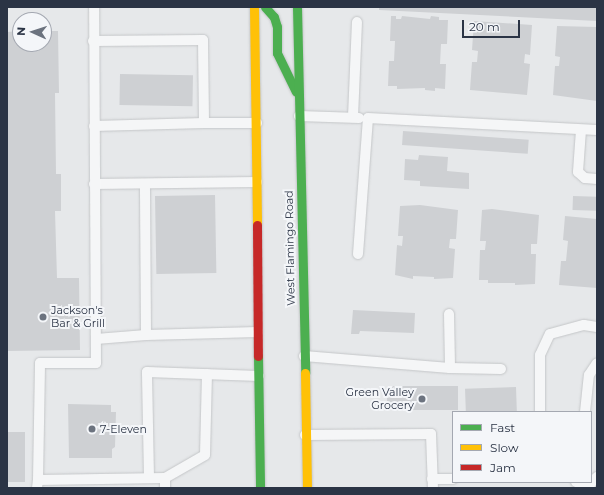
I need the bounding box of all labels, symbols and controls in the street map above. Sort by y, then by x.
north arrow [12,12,52,52]
scale bar [464,12,522,38]
text: 20 m [469,19,500,34]
text: N [14,27,28,36]
street label: West Flamingo Road [282,190,298,306]
place label: Jackson's Bar & Grill [51,304,105,330]
marker: Jackson's Bar & Grill [38,312,48,322]
place label: Green Valley Grocery [346,386,414,412]
marker: Green Valley Grocery [417,394,427,404]
legend [452,411,592,483]
text: Fast [490,420,515,435]
place label: 7-Eleven [100,422,147,436]
marker: 7-Eleven [87,424,97,434]
text: Slow [490,440,519,455]
text: Jam [490,460,516,475]

